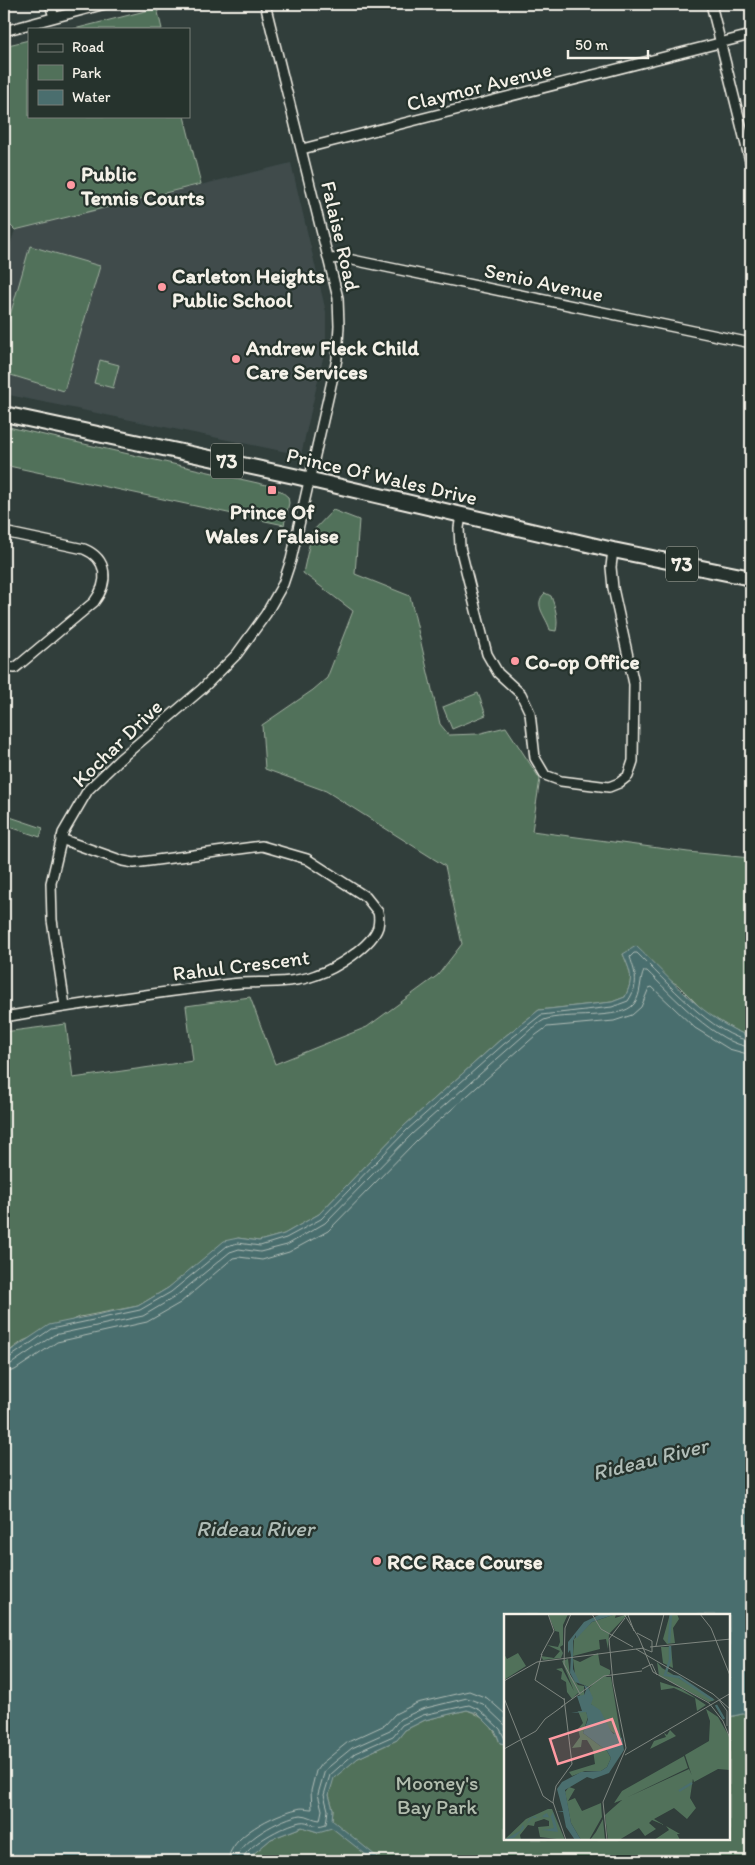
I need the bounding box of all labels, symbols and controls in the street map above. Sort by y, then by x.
legend [28,28,190,118]
scale bar [568,28,648,60]
text: 50 m [575,36,608,54]
text: Road [72,38,105,56]
street label: Claymor Avenue [404,56,554,116]
text: Park [72,64,102,82]
text: Water [72,88,111,106]
place label: Public Tennis Courts [80,161,205,210]
street label: Falaise Road [316,178,366,294]
marker: Public Tennis Courts [65,179,77,191]
street label: Senio Avenue [482,257,606,307]
place label: Carleton Heights Public School [172,263,325,312]
marker: Carleton Heights Public School [156,281,168,293]
place label: Andrew Fleck Child Care Services [245,335,420,384]
marker: Andrew Fleck Child Care Services [230,353,242,365]
street label: Prince Of Wales Drive [284,442,480,510]
road number: 73 [211,444,243,478]
marker: Prince Of Wales / Falaise [266,484,278,496]
place label: Prince Of Wales / Falaise [205,499,339,548]
road number: 73 [666,546,698,582]
place label: Co-op Office [525,649,640,675]
marker: Co-op Office [509,655,521,667]
street label: Kochar Drive [67,694,167,792]
street label: Rahul Crescent [171,944,311,986]
water label: Rideau River [589,1431,713,1486]
water label: Rideau River [196,1515,317,1542]
place label: RCC Race Course [387,1549,543,1574]
marker: RCC Race Course [371,1555,383,1567]
inset map [504,1614,730,1840]
park label: Mooney's Bay Park [395,1770,479,1819]

